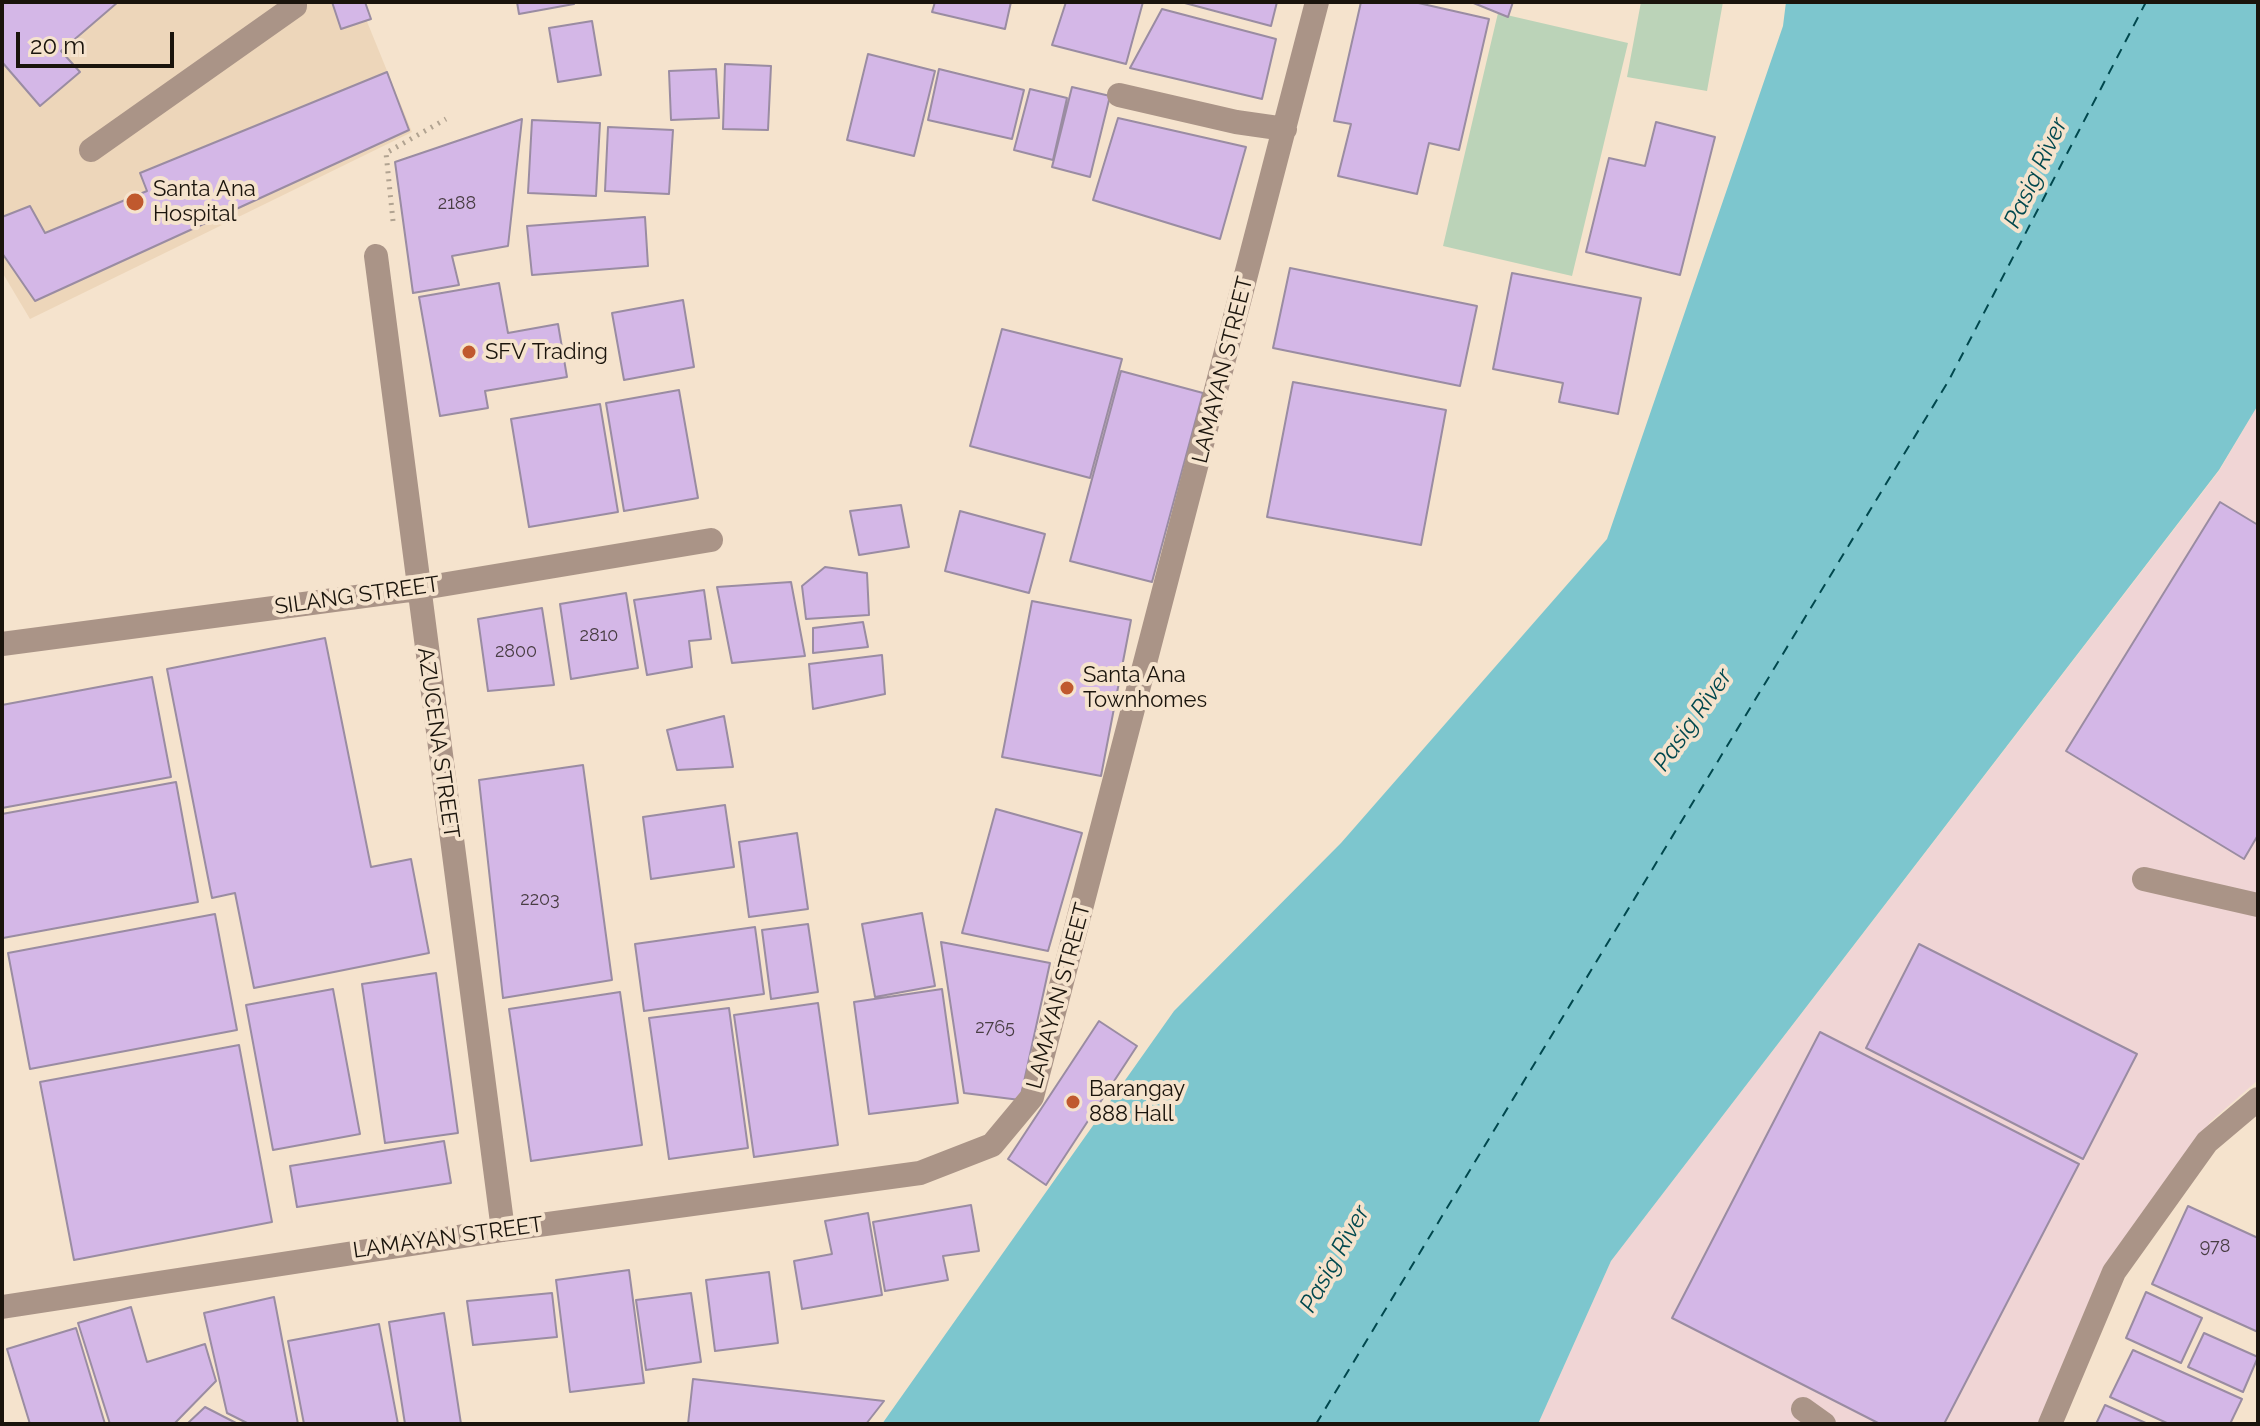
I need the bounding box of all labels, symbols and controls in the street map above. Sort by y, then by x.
scale bar [20,16,178,66]
text: 20 m [30,31,85,60]
water label: Pasig River [1998,114,2074,232]
place label: Santa Ana Hospital [153,176,256,228]
marker: Santa Ana Hospital [124,191,146,213]
house number: 2188 [438,193,476,215]
street label: LAMAYAN STREET [1187,274,1259,466]
place label: SFV Trading [485,339,608,365]
marker: SFV Trading [460,343,478,361]
street label: SILANG STREET [273,571,441,621]
house number: 2810 [580,625,618,647]
house number: 2800 [495,641,537,663]
street label: AZUCENA STREET [412,646,464,840]
place label: Santa Ana Townhomes [1083,662,1207,714]
water label: Pasig River [1647,663,1739,777]
marker: Santa Ana Townhomes [1058,679,1076,697]
house number: 2203 [520,889,560,911]
street label: LAMAYAN STREET [1021,900,1097,1092]
house number: 2765 [975,1017,1015,1039]
place label: Barangay 888 Hall [1089,1076,1185,1128]
marker: Barangay 888 Hall [1064,1093,1082,1111]
water label: Pasig River [1294,1200,1376,1318]
street label: LAMAYAN STREET [351,1212,545,1264]
house number: 978 [2200,1236,2230,1258]

